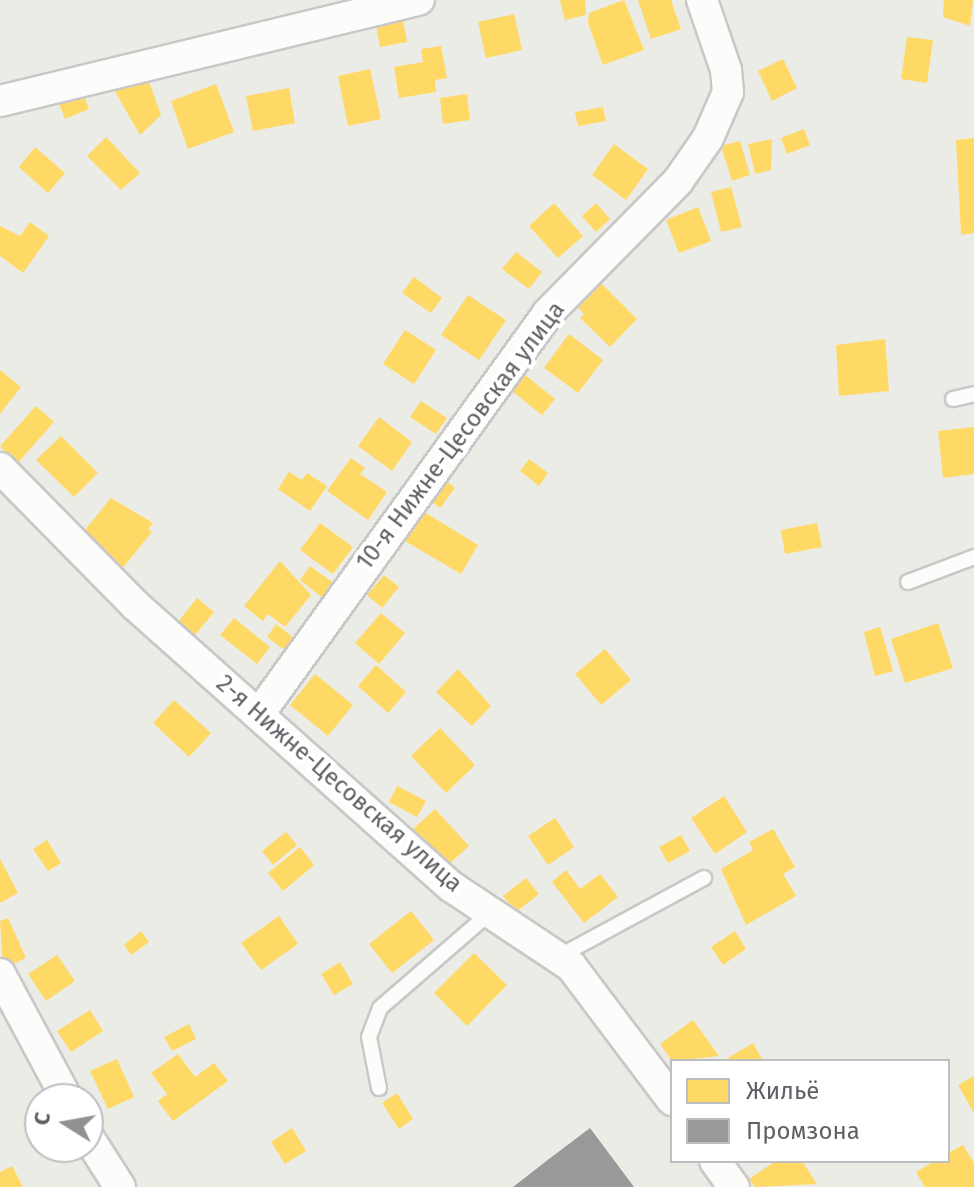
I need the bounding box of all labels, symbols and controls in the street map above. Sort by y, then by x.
street label: 10-я Нижне-Цесовская улица [351,296,571,576]
street label: 2-я Нижне-Цесовская улица [210,669,468,899]
legend [670,1059,950,1163]
text: Жильё [746,1077,819,1105]
north arrow [24,1083,104,1163]
text: С [27,1110,56,1127]
text: Промзона [746,1117,860,1145]

